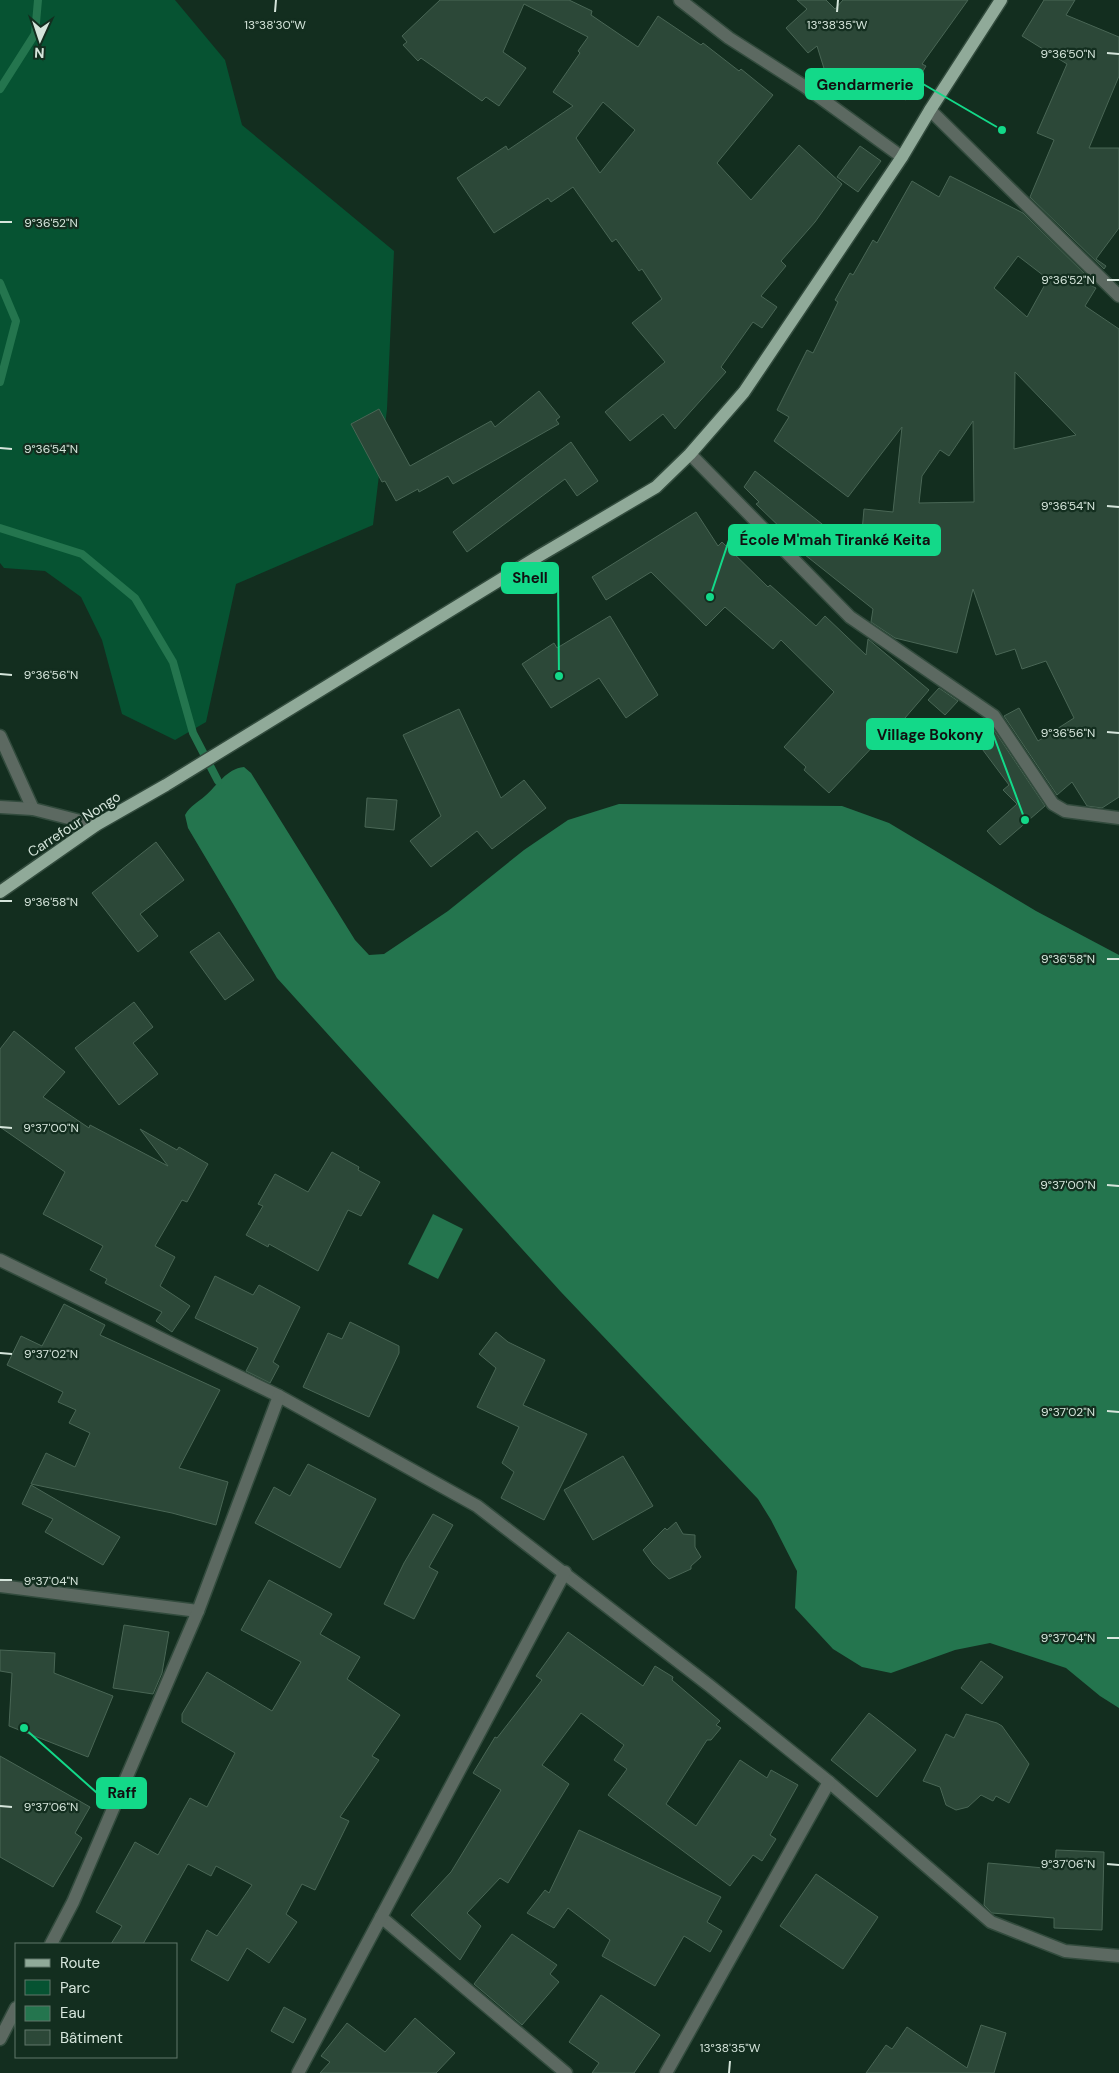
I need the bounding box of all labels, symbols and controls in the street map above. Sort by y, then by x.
north arrow [15,15,65,65]
text: 13°38'30"W [244,17,306,33]
text: 13°38'35"W [807,17,868,33]
text: N [34,44,45,62]
text: 9°36'50"N [1040,46,1096,62]
callout: Gendarmerie [806,69,923,99]
text: Gendarmerie [816,75,914,95]
text: 9°36'52"N [24,215,78,231]
text: 9°36'52"N [1041,272,1095,288]
text: 9°36'54"N [24,441,78,457]
text: 9°36'54"N [1041,498,1095,514]
callout: École M'mah Tiranké Keita [729,525,940,555]
text: École M'mah Tiranké Keita [740,530,930,550]
callout: Shell [502,563,558,593]
text: Shell [512,568,548,588]
text: 9°36'56"N [24,667,78,683]
callout: Village Bokony [867,719,993,749]
text: Village Bokony [877,725,983,745]
text: 9°36'56"N [1041,725,1095,741]
street label: Carrefour Nongo [24,787,124,861]
text: 9°36'58"N [24,894,78,910]
text: 9°36'58"N [1041,951,1095,967]
text: 9°37'00"N [23,1120,79,1136]
text: 9°37'00"N [1040,1177,1096,1193]
text: 9°37'02"N [24,1346,78,1362]
text: 9°37'02"N [1041,1404,1095,1420]
text: 9°37'04"N [24,1573,78,1589]
text: 9°37'04"N [1041,1630,1095,1646]
callout: Raff [97,1778,146,1808]
text: Raff [107,1783,137,1803]
text: 9°37'06"N [24,1799,78,1815]
text: 9°37'06"N [1041,1856,1095,1872]
legend [15,1943,178,2058]
text: Route [60,1953,100,1973]
text: Parc [60,1978,90,1998]
text: Eau [60,2003,85,2023]
text: Bâtiment [60,2028,123,2048]
text: 13°38'35"W [700,2040,761,2056]

